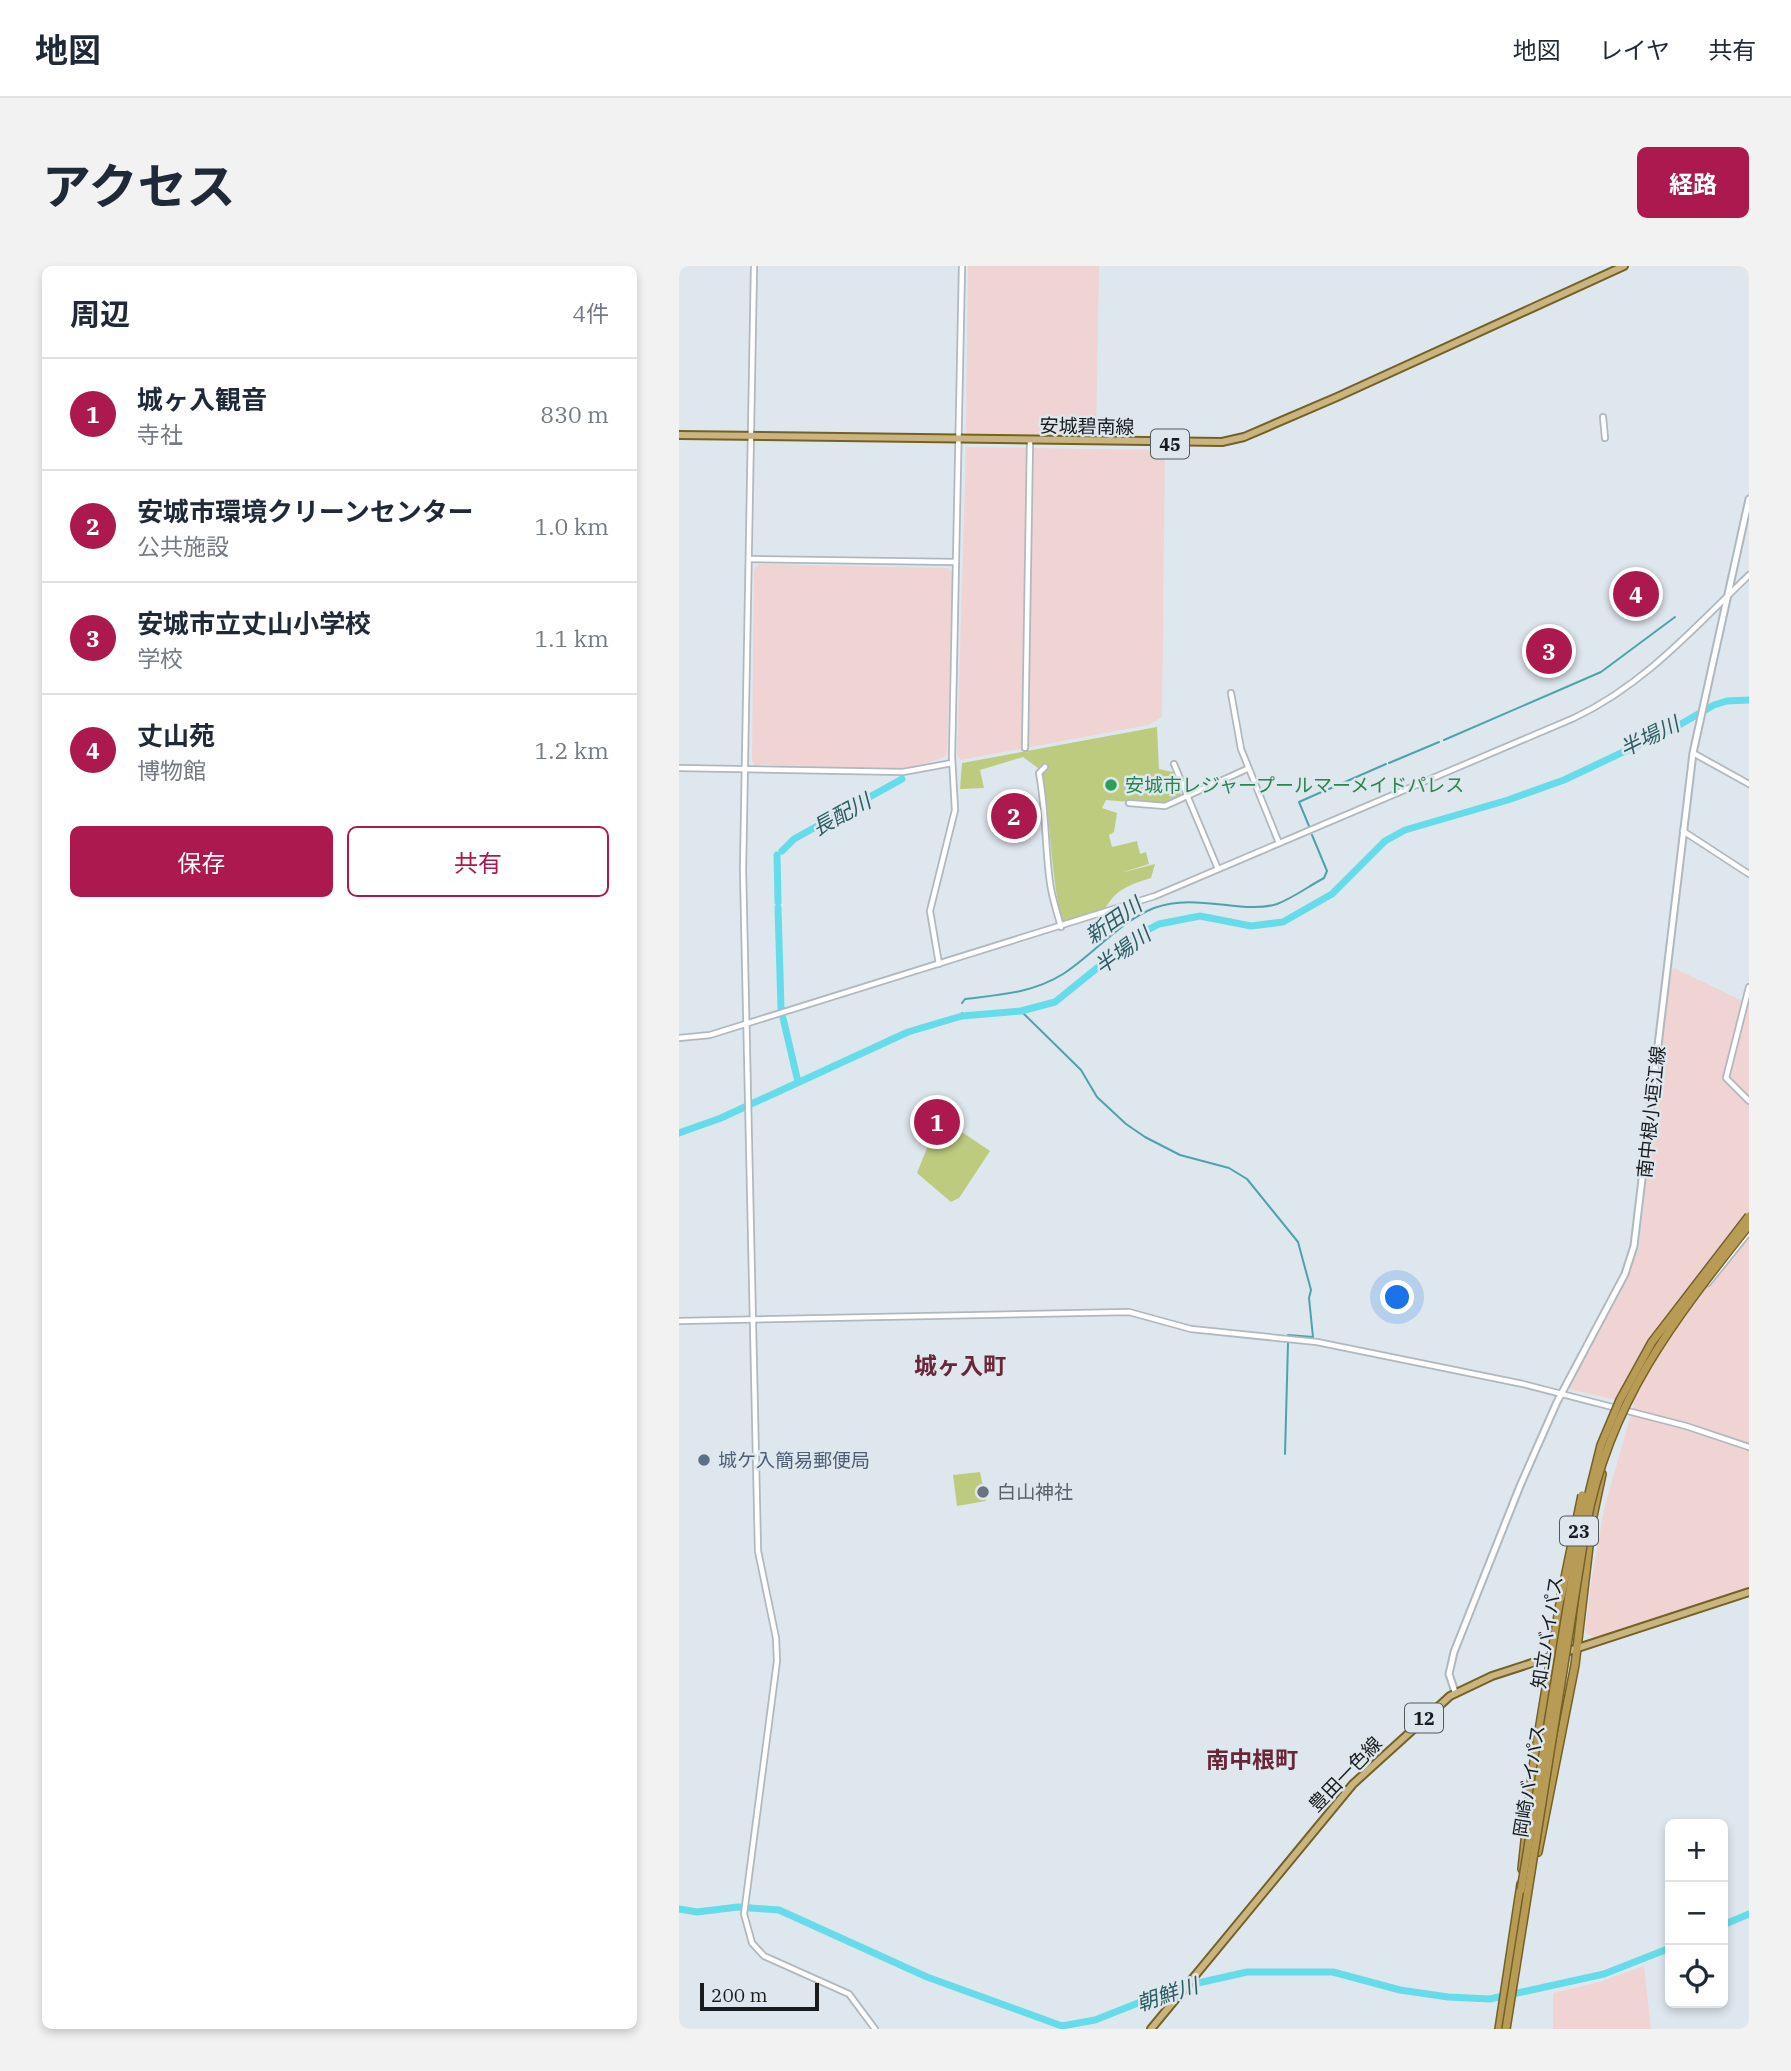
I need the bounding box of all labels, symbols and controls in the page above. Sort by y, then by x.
text: 地図 [35,28,101,71]
text: 地図 [1513,34,1561,66]
text: レイヤ [1599,34,1670,66]
text: 共有 [1708,34,1756,66]
button: 経路 [1637,147,1749,218]
text: アクセス [42,154,236,217]
text: 周辺 [70,294,130,333]
text: 4件 [572,298,609,328]
text: 城ヶ入観音 [137,382,267,416]
text: 1 [86,399,100,429]
text: 830 m [540,399,609,429]
street label: 安城碧南線 [1039,413,1135,439]
text: 寺社 [137,419,183,449]
road number: 45 [1151,429,1189,458]
text: 安城市環境クリーンセンター [137,494,474,528]
text: 2 [86,511,100,541]
text: 1.0 km [535,511,609,541]
text: 公共施設 [137,531,229,561]
pin: 4 [1613,568,1659,620]
text: 安城市立丈山小学校 [137,606,371,640]
text: 3 [86,623,100,653]
text: 1.1 km [535,623,609,653]
pin: 3 [1526,625,1572,677]
text: 学校 [137,643,183,673]
water label: 半場川 [1615,709,1685,762]
text: 丈山苑 [137,718,215,752]
text: 4 [86,735,100,765]
text: 1.2 km [535,735,609,765]
text: 博物館 [137,755,206,785]
place label: 安城市レジャープールマーメイドパレス [1125,773,1464,797]
marker: 安城市レジャープールマーメイドパレス [1103,777,1119,793]
water label: 長配川 [807,786,877,842]
pin: 2 [991,790,1037,842]
button: 保存 [70,826,333,897]
button: 共有 [347,826,609,897]
water label: 新田川 [1079,889,1148,950]
water label: 半場川 [1088,919,1157,980]
street label: 南中根小垣江線 [1632,1045,1670,1179]
pin: 1 [914,1096,960,1148]
your location [1380,1280,1414,1314]
district label: 城ヶ入町 [914,1350,1006,1380]
place label: 城ケ入簡易郵便局 [718,1448,870,1472]
marker: 城ケ入簡易郵便局 [696,1452,712,1468]
place label: 白山神社 [997,1480,1073,1504]
marker: 白山神社 [975,1484,991,1500]
road number: 23 [1560,1516,1598,1546]
street label: 知立バイパス [1526,1574,1568,1690]
road number: 12 [1405,1703,1443,1732]
street label: 岡崎バイパス [1508,1723,1550,1839]
street label: 豊田一色線 [1303,1731,1387,1817]
district label: 南中根町 [1206,1744,1298,1774]
map controls [1665,1819,1728,2008]
button: + [1665,1819,1728,1882]
button: − [1665,1882,1728,1945]
button: locate [1665,1945,1728,2008]
water label: 朝鮮川 [1133,1970,1203,2017]
scale bar [700,1980,819,2012]
text: 200 m [711,1983,768,2007]

